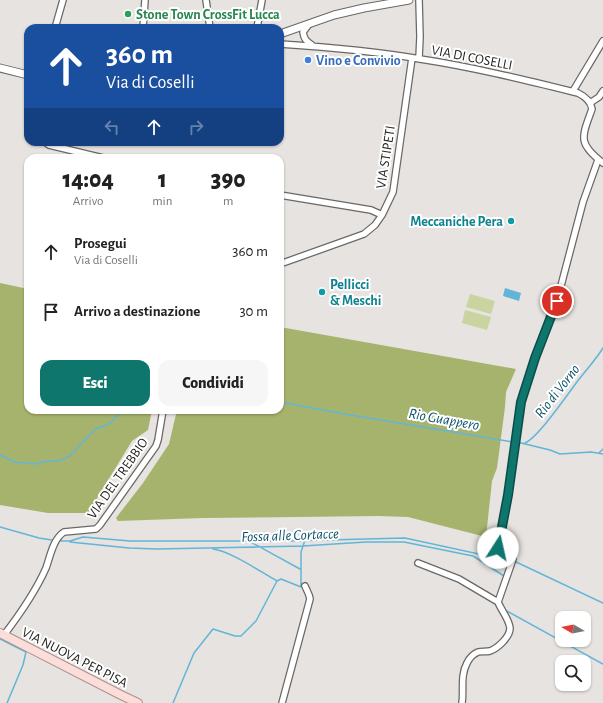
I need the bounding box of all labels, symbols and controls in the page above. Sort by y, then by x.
place label: Stone Town CrossFit Lucca [136,8,280,22]
marker: Stone Town CrossFit Lucca [123,9,133,19]
icon: ahead [40,40,92,92]
text: 360 m [106,41,173,69]
street label: VIA DI COSELLI [430,43,513,73]
place label: Vino e Convivio [316,54,401,68]
marker: Vino e Convivio [303,55,313,65]
text: Via di Coselli [106,74,195,92]
icon: left [101,116,123,138]
icon: ahead [143,116,165,138]
icon: right [185,116,207,138]
street label: VIA STIPETI [374,125,398,190]
text: 14:04 [62,168,114,192]
text: 1 [158,168,167,192]
text: 390 [211,168,246,192]
text: Arrivo [73,195,103,208]
text: min [152,195,172,208]
text: m [223,195,233,208]
place label: Meccaniche Pera [410,215,503,229]
marker: Meccaniche Pera [506,216,516,226]
text: Prosegui [74,236,127,251]
icon: ahead [40,241,62,263]
text: 360 m [232,244,268,259]
text: Via di Coselli [74,254,138,267]
place label: Pellicci & Meschi [330,278,381,308]
pin [540,284,574,318]
marker: Pellicci & Meschi [317,287,327,297]
icon: arrive [546,290,568,312]
icon: arrive [40,301,62,323]
text: Arrivo a destinazione [74,304,200,319]
text: 30 m [239,304,268,319]
button: Esci [40,360,150,406]
button: Condividi [158,360,268,406]
water label: Rio di Vorno [532,362,583,421]
water label: Rio Guappero [407,406,480,433]
street label: VIA DEL TREBBIO [85,436,151,521]
water label: Fossa alle Cortacce [241,526,339,545]
position arrow [477,527,519,569]
north arrow [555,611,591,647]
map controls [555,611,591,691]
street label: VIA NUOVA PER PISA [19,625,130,691]
button: search [555,655,591,691]

